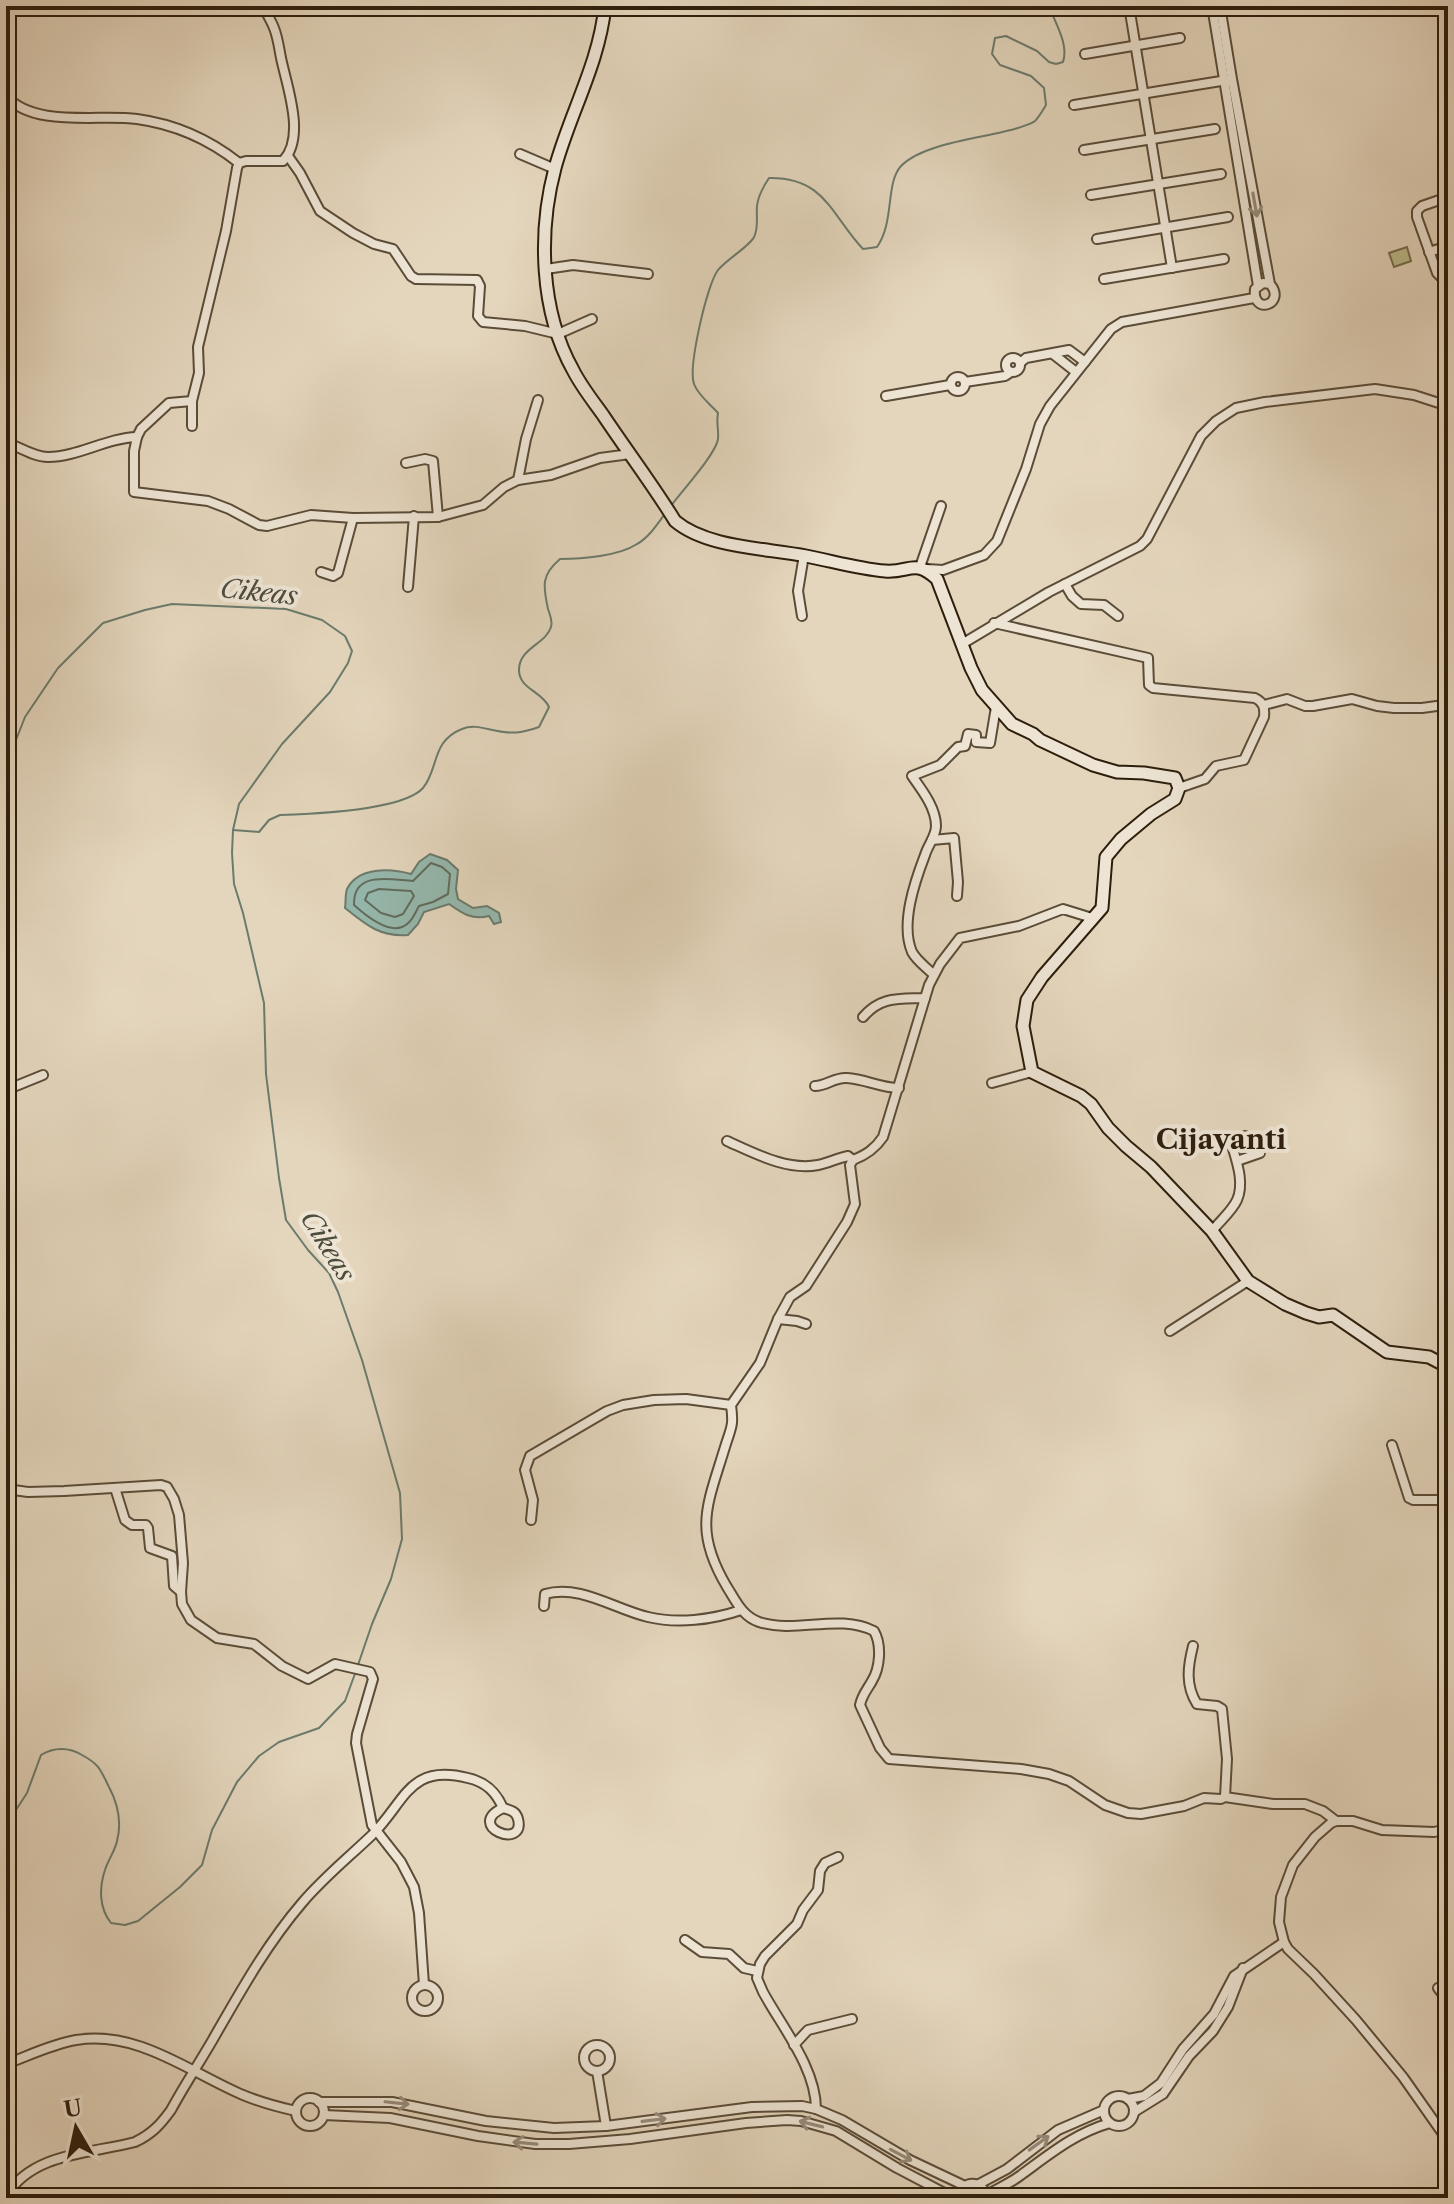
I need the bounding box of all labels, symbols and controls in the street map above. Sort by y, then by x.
one-way arrow [1248,192,1263,217]
water label: Cikeas [219,572,300,612]
district label: Cijayanti [1156,1122,1286,1156]
water label: Cikeas [294,1205,362,1288]
north arrow [36,2088,116,2168]
text: U [62,2094,84,2123]
one-way arrow [383,2096,410,2111]
one-way arrow [641,2112,666,2127]
one-way arrow [798,2115,824,2130]
one-way arrow [512,2135,539,2150]
one-way arrow [1027,2135,1049,2151]
one-way arrow [888,2148,912,2164]

